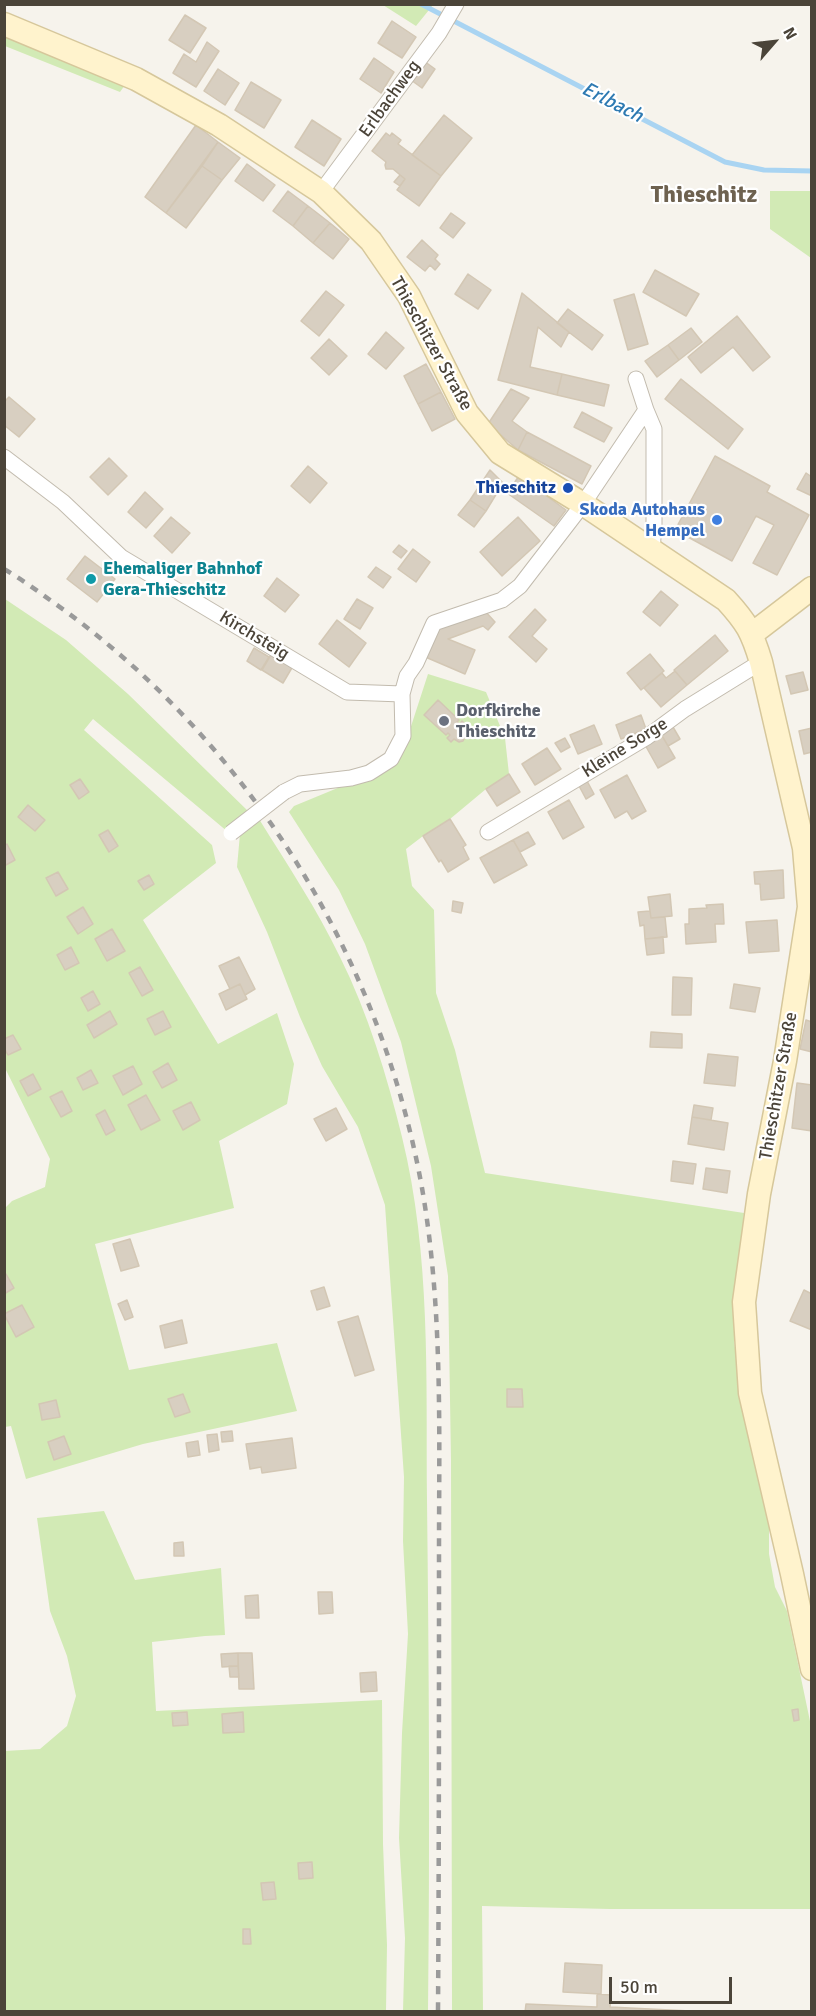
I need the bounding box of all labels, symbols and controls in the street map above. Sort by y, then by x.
north arrow [744,12,804,72]
text: N [778,24,801,43]
street label: Erlbachweg [355,56,425,142]
water label: Erlbach [577,77,647,129]
district label: Thieschitz [651,182,757,210]
street label: Thieschitzer Straße [385,273,477,415]
place label: Thieschitz [476,477,556,499]
marker: Thieschitz [561,481,575,495]
place label: Skoda Autohaus Hempel [580,499,705,542]
marker: Skoda Autohaus Hempel [710,513,724,527]
place label: Ehemaliger Bahnhof Gera-Thieschitz [103,558,262,600]
marker: Ehemaliger Bahnhof Gera-Thieschitz [84,572,98,586]
street label: Kirchsteig [215,607,293,665]
place label: Dorfkirche Thieschitz [456,700,541,742]
street label: Kleine Sorge [578,713,672,783]
marker: Dorfkirche Thieschitz [437,714,451,728]
street label: Thieschitzer Straße [755,1010,803,1162]
scale bar [612,1965,735,2003]
text: 50 m [620,1976,658,1998]

